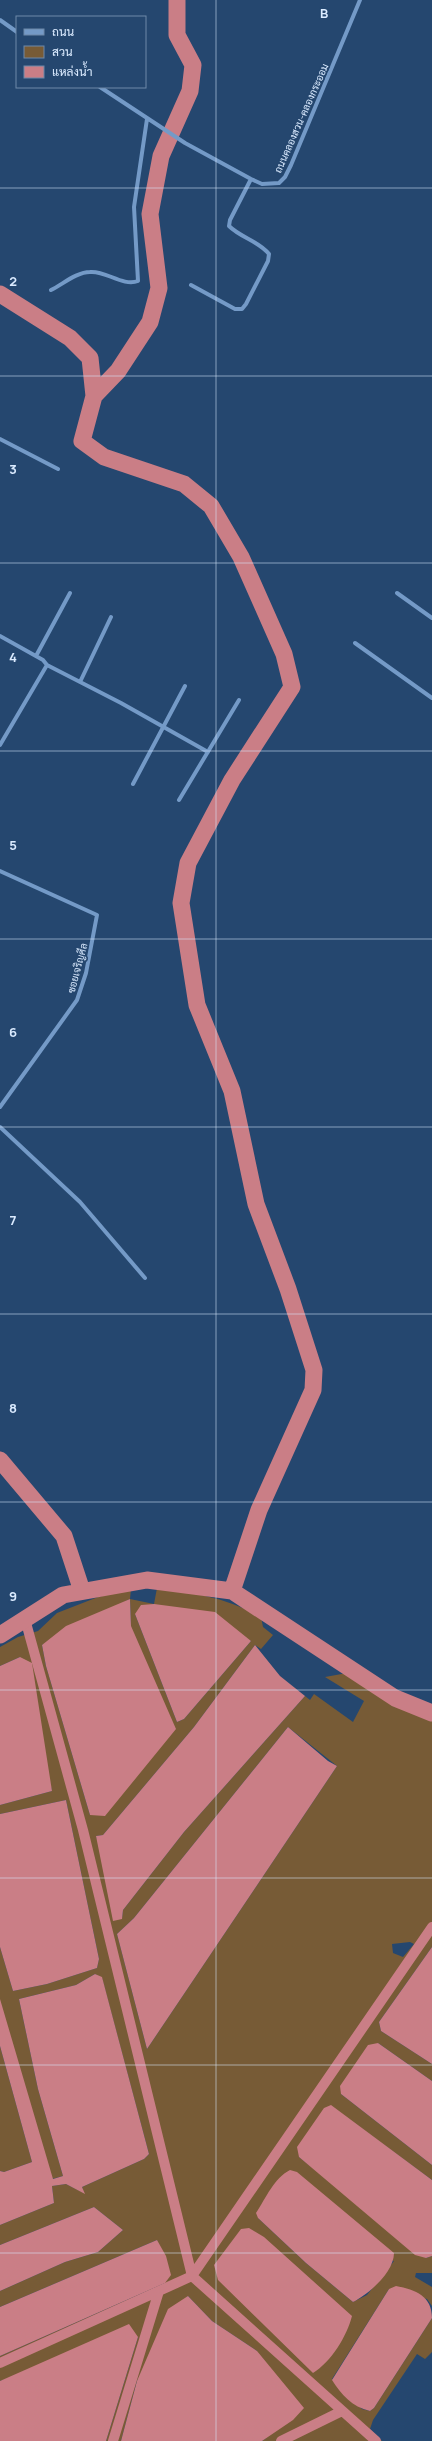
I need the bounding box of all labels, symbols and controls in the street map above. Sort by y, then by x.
text: B [320,4,328,22]
legend [16,16,146,88]
text: ถนน [52,23,75,40]
text: สวน [52,43,73,60]
text: แหล่งน้ำ [52,61,92,80]
street label: ถนนคลองสวน-คลองกระออม [271,61,331,175]
text: 2 [9,272,17,290]
text: 3 [9,460,17,478]
text: 4 [9,648,17,666]
text: 5 [9,836,17,854]
street label: ซอยเจริญศีล [64,941,90,995]
text: 6 [9,1023,17,1041]
text: 7 [10,1211,17,1229]
text: 8 [9,1399,17,1417]
text: 9 [9,1587,17,1605]

